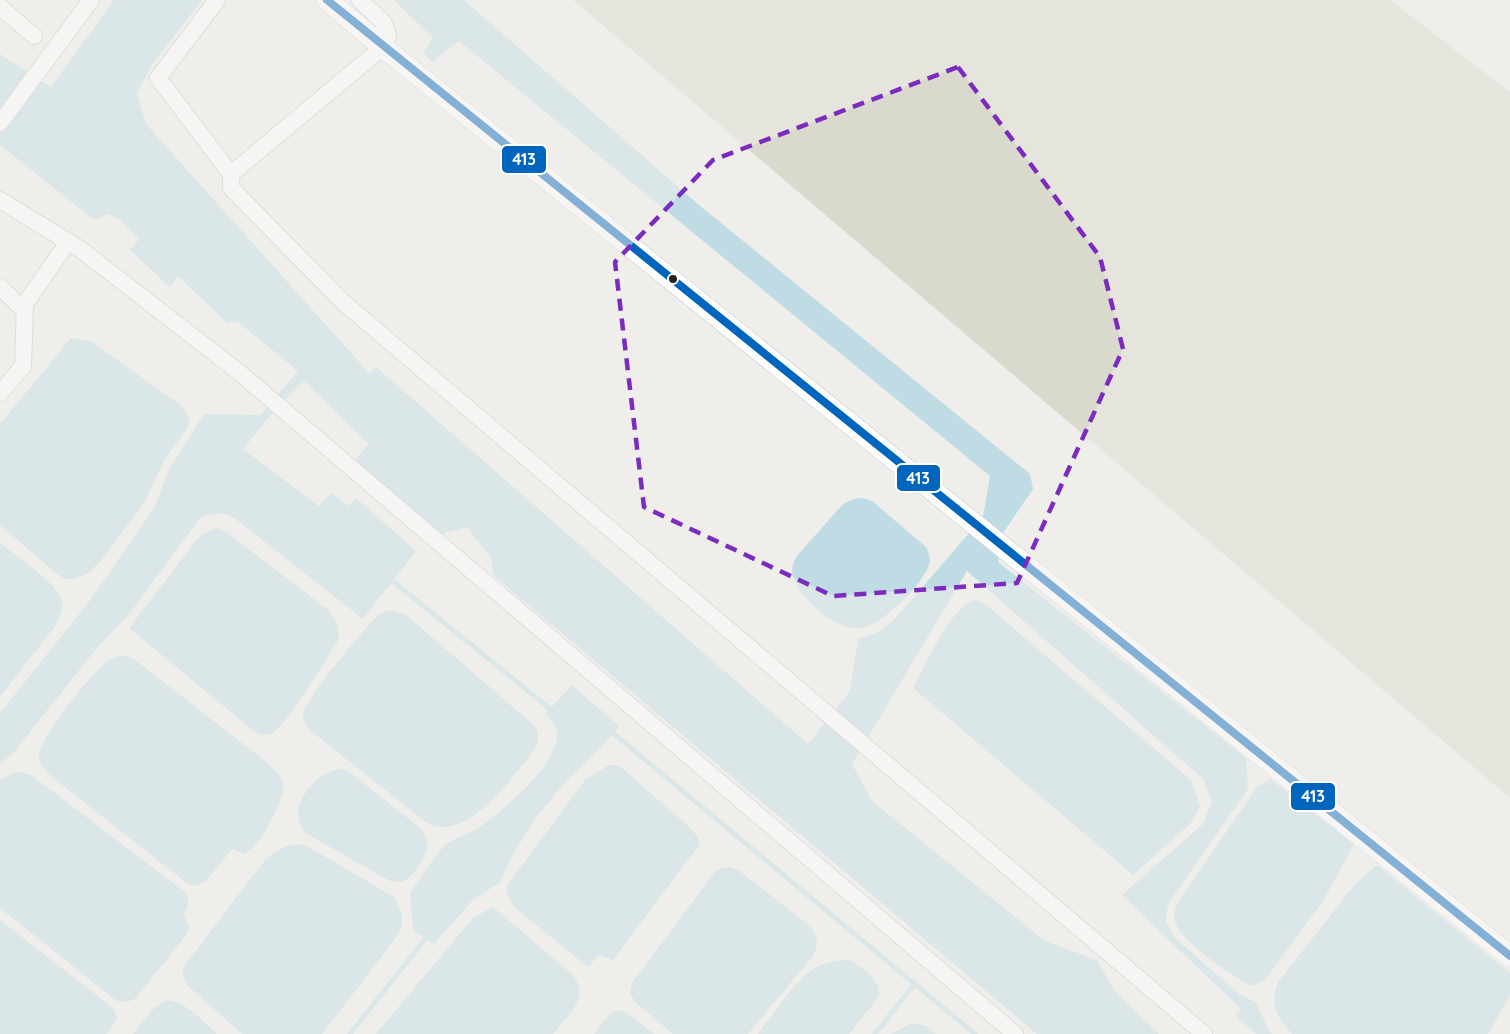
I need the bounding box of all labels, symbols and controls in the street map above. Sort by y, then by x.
line badge: 413 [501,145,547,174]
text: 413 [512,149,536,169]
unlabelled marker [667,273,679,285]
line badge: 413 [896,464,941,492]
text: 413 [906,468,930,488]
line badge: 413 [1290,782,1336,811]
text: 413 [1301,786,1325,806]

